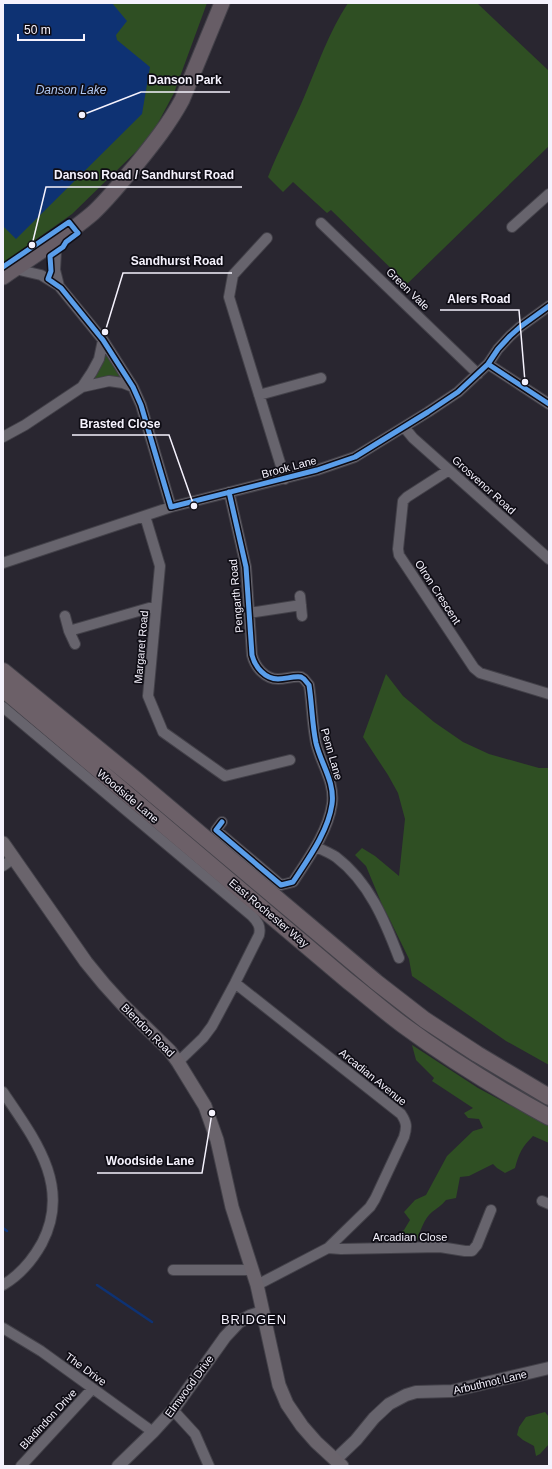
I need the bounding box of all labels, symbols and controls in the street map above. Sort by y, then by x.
scale bar [18,16,84,42]
text: 50 m [24,23,51,37]
callout: Danson Park [141,68,230,92]
text: Danson Park [148,73,222,87]
water label: Danson Lake [36,83,107,97]
callout: Danson Road / Sandhurst Road [46,163,242,187]
text: Danson Road / Sandhurst Road [54,168,234,182]
callout: Sandhurst Road [123,249,232,273]
text: Sandhurst Road [131,254,223,268]
street label: Green Vale [384,266,432,312]
callout: Alers Road [440,286,519,310]
text: Alers Road [447,292,511,306]
callout: Brasted Close [72,411,169,435]
text: Brasted Close [80,417,161,431]
street label: Brook Lane [260,454,318,480]
street label: Grosvenor Road [450,454,518,516]
street label: Olron Crescent [413,558,463,626]
street label: Pengarth Road [227,559,245,633]
street label: Margaret Road [132,610,150,684]
street label: Penn Lane [319,727,345,781]
street label: Woodside Lane [95,767,161,825]
street label: East Rochester Way [227,876,311,950]
street label: Blendon Road [119,1001,177,1059]
street label: Arcadian Avenue [337,1046,409,1108]
callout: Woodside Lane [97,1149,202,1173]
text: Woodside Lane [106,1154,195,1168]
street label: Arcadian Close [373,1231,447,1243]
district label: BRIDGEN [221,1312,287,1327]
street label: The Drive [63,1350,109,1388]
street label: Elmwood Drive [162,1353,216,1419]
street label: Arbuthnot Lane [452,1368,528,1396]
street label: Bladindon Drive [17,1387,79,1451]

